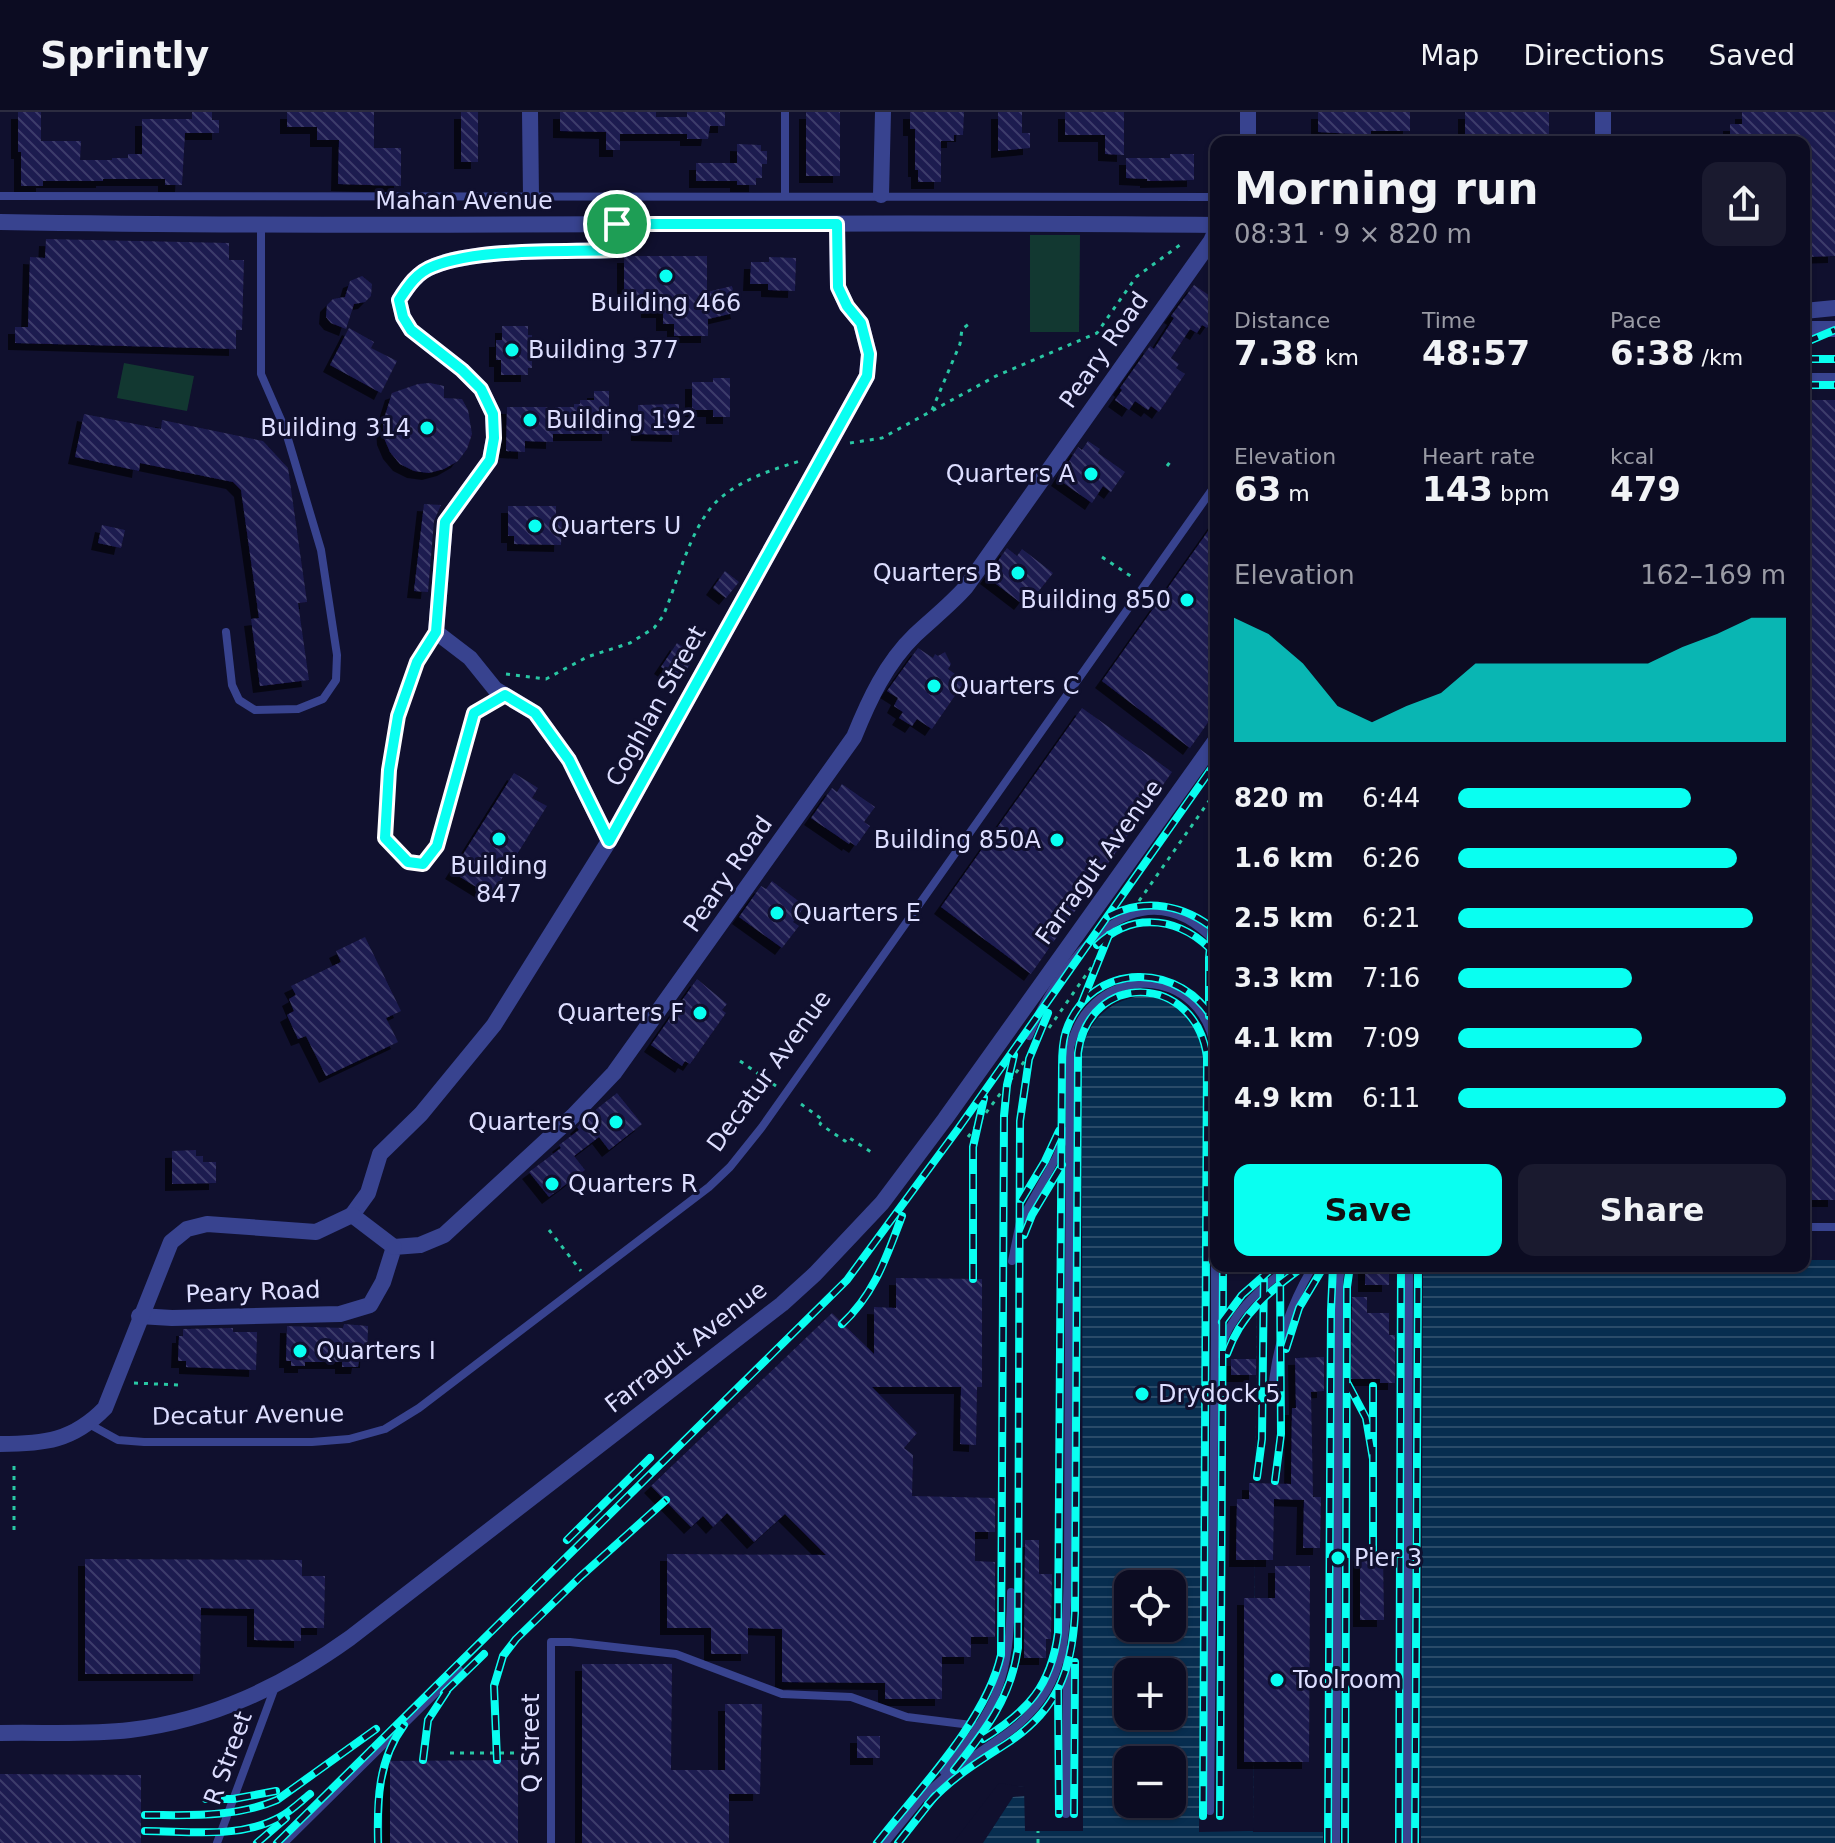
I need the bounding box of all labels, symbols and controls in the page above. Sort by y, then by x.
text: Sprintly [40,33,209,77]
text: Map [1420,39,1479,72]
text: Directions [1523,39,1664,72]
text: Saved [1708,39,1795,72]
button: share [1702,162,1786,246]
text: Morning run [1234,163,1539,214]
street label: Mahan Avenue [375,187,553,215]
pin [583,190,651,258]
icon: arrive [595,202,639,246]
text: 08:31 · 9 × 820 m [1234,219,1472,249]
marker: Building 466 [657,267,675,285]
street label: Peary Road [1054,287,1154,413]
place label: Building 466 [591,289,741,317]
text: Distance [1234,308,1330,333]
text: Time [1422,308,1476,333]
text: Pace [1610,308,1661,333]
text: 7.38 [1234,333,1318,373]
text: 48:57 [1422,333,1530,373]
text: 6:38 [1610,333,1695,373]
place label: Building 377 [528,336,679,364]
marker: Building 377 [503,341,521,359]
text: km [1318,345,1359,370]
text: /km [1695,345,1743,370]
place label: Building 192 [546,406,697,434]
marker: Building 192 [521,411,539,429]
place label: Building 314 [260,414,411,442]
marker: Building 314 [418,419,436,437]
text: Elevation [1234,444,1336,469]
text: Heart rate [1422,444,1535,469]
text: kcal [1610,444,1654,469]
place label: Quarters A [946,460,1076,488]
marker: Quarters A [1082,465,1100,483]
text: 63 [1234,469,1281,509]
text: 143 [1422,469,1493,509]
text: 479 [1610,469,1681,509]
text: m [1281,481,1310,506]
text: bpm [1493,481,1549,506]
place label: Quarters U [551,512,681,540]
marker: Quarters U [526,517,544,535]
place label: Quarters B [873,559,1002,587]
text: Elevation [1234,560,1355,590]
text: 162–169 m [1640,560,1786,590]
marker: Quarters B [1009,564,1027,582]
place label: Building 850 [1020,586,1171,614]
marker: Building 850 [1178,591,1196,609]
street label: Coghlan Street [600,621,712,791]
place label: Quarters C [950,672,1080,700]
marker: Quarters C [925,677,943,695]
street label: Farragut Avenue [1030,774,1168,950]
text: 820 m [1234,783,1324,813]
text: 6:44 [1362,783,1420,813]
street label: Peary Road [678,811,778,937]
place label: Building 850A [874,826,1042,854]
marker: Building 847 [490,830,508,848]
marker: Building 850A [1048,831,1066,849]
text: 1.6 km [1234,843,1334,873]
text: 6:26 [1362,843,1420,873]
place label: Building 847 [450,852,548,908]
place label: Quarters E [793,899,921,927]
text: 2.5 km [1234,903,1334,933]
text: 6:21 [1362,903,1420,933]
marker: Quarters E [768,904,786,922]
text: 3.3 km [1234,963,1334,993]
text: 7:16 [1362,963,1420,993]
street label: Decatur Avenue [701,985,837,1157]
place label: Quarters F [557,999,684,1027]
marker: Quarters F [691,1004,709,1022]
text: 4.1 km [1234,1023,1334,1053]
text: 7:09 [1362,1023,1420,1053]
text: 4.9 km [1234,1083,1334,1113]
text: 6:11 [1362,1083,1420,1113]
place label: Quarters Q [468,1108,600,1136]
marker: Quarters Q [607,1113,625,1131]
button: Save [1234,1164,1502,1256]
button: Share [1518,1164,1786,1256]
place label: Quarters R [568,1170,698,1198]
marker: Quarters R [543,1175,561,1193]
street label: Farragut Avenue [600,1275,772,1419]
street label: Peary Road [185,1276,321,1308]
place label: Quarters I [316,1337,436,1365]
marker: Quarters I [291,1342,309,1360]
place label: Drydock 5 [1158,1380,1280,1408]
marker: Drydock 5 [1133,1385,1151,1403]
street label: Decatur Avenue [152,1399,344,1431]
place label: Pier 3 [1354,1544,1422,1572]
marker: Pier 3 [1329,1549,1347,1567]
map controls [1114,1570,1186,1818]
button: locate [1114,1570,1186,1642]
button: + [1114,1658,1186,1730]
place label: Toolroom [1292,1666,1402,1694]
marker: Toolroom [1268,1671,1286,1689]
street label: Q Street [517,1693,545,1793]
street label: R Street [198,1708,258,1808]
button: − [1114,1746,1186,1818]

